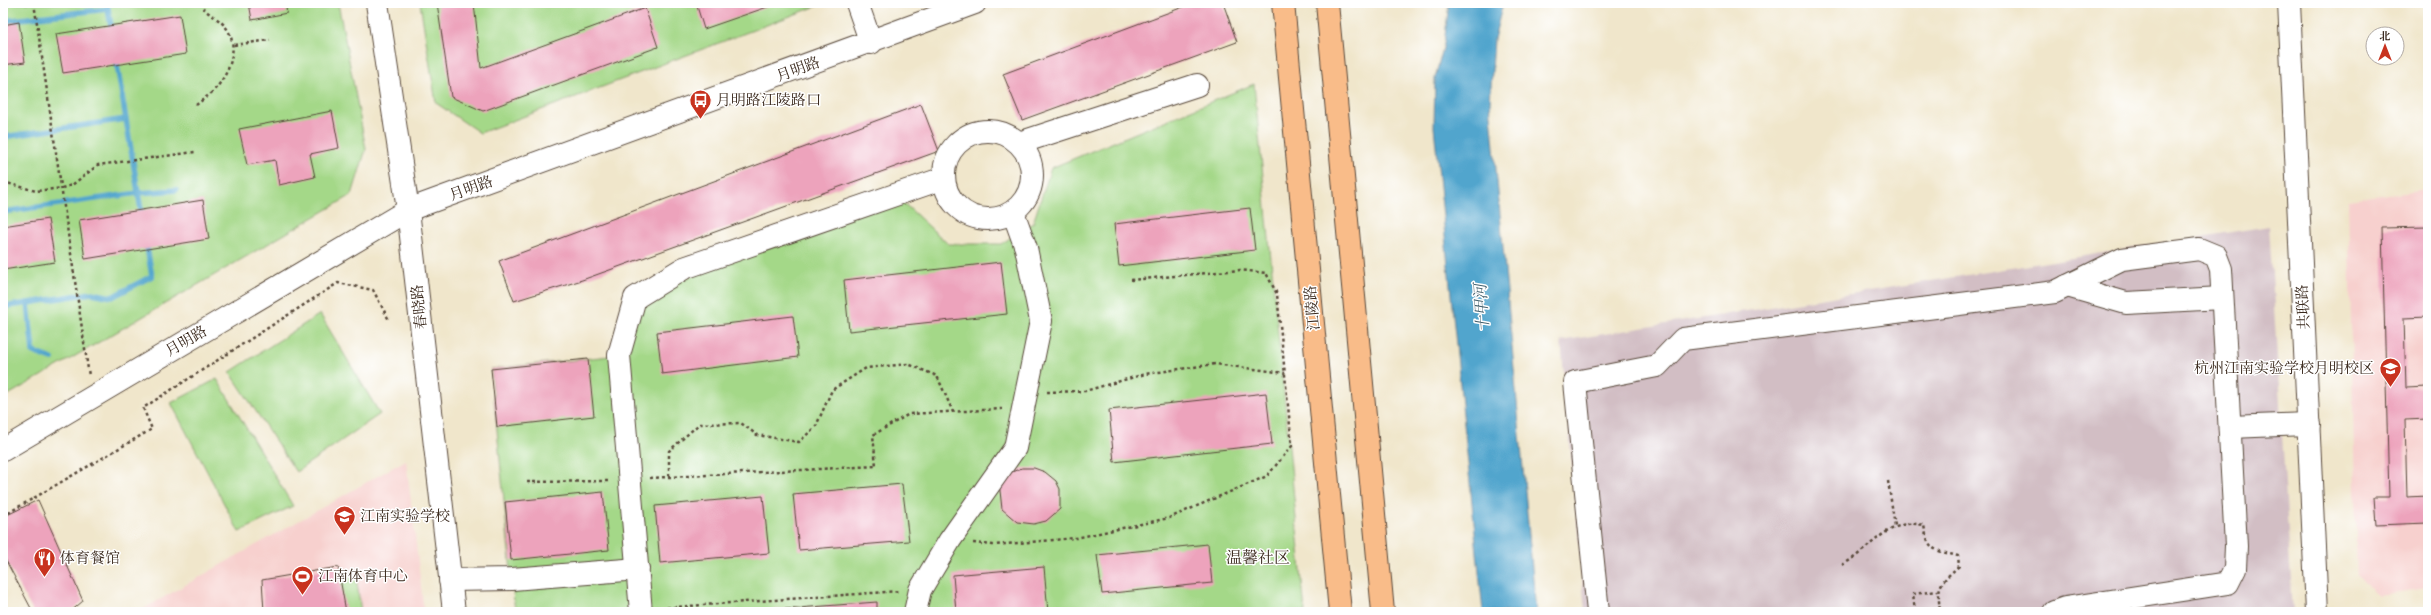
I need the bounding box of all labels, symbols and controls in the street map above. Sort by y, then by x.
north arrow [2365,26,2405,66]
text: 北 [2380,30,2391,45]
street label: 月明路 [774,53,823,88]
bus stop icon: 月明路江陵路口 [688,87,714,120]
place label: 月明路江陵路口 [716,91,821,112]
street label: 月明路 [447,172,496,207]
water label: 十甲河 [1470,280,1496,333]
street label: 春晓路 [408,283,433,330]
street label: 共联路 [2293,284,2316,330]
street label: 江陵路 [1301,285,1326,331]
street label: 月明路 [162,322,211,363]
school or university icon: 杭州江南实验学校月明校区 [2377,355,2403,388]
place label: 杭州江南实验学校月明校区 [2194,359,2374,380]
school or university icon: 江南实验学校 [331,503,357,536]
place label: 江南实验学校 [360,507,450,528]
restaurant icon: 体育餐馆 [31,545,57,578]
district label: 温馨社区 [1226,548,1290,570]
place label: 体育餐馆 [60,549,120,570]
sports icon: 江南体育中心 [290,563,316,596]
place label: 江南体育中心 [318,567,408,588]

